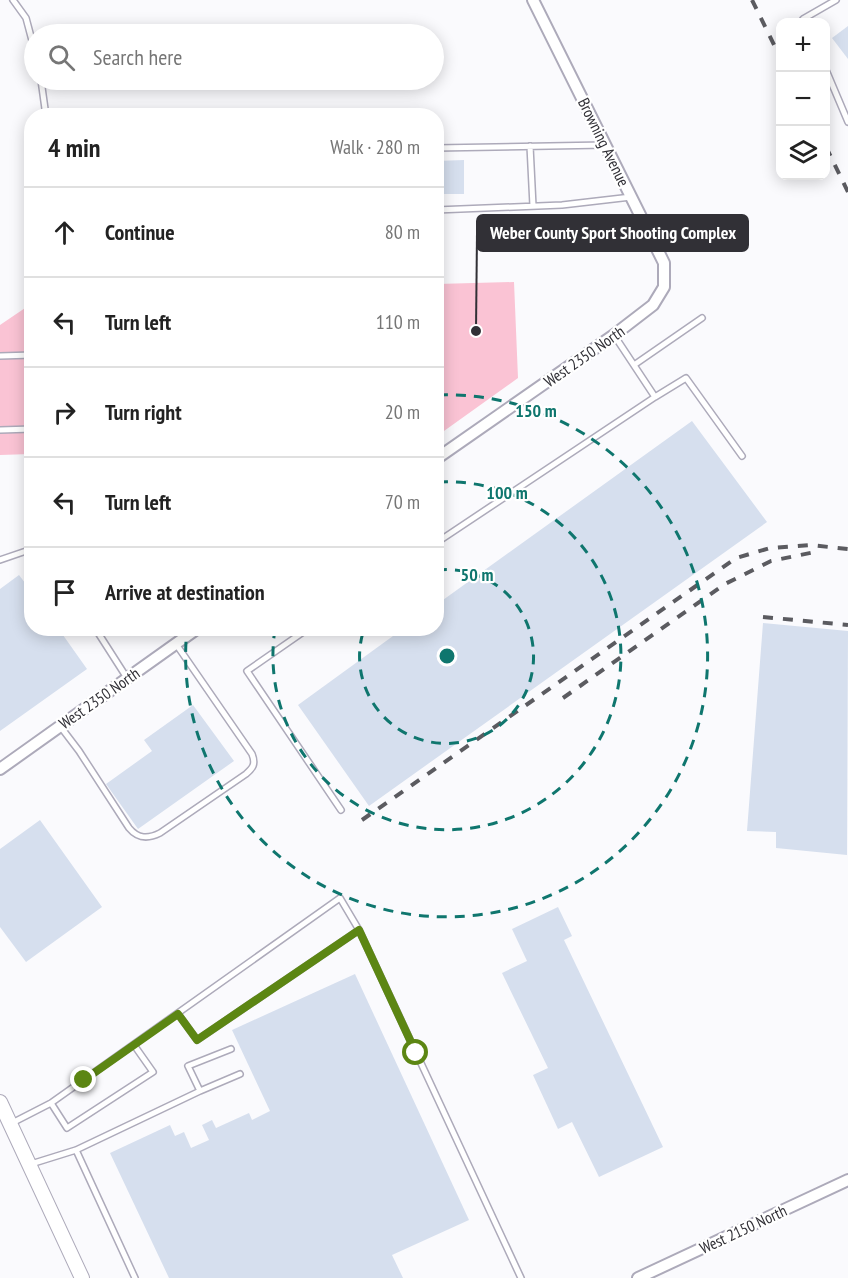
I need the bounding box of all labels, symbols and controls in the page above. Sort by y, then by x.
map controls [776,18,830,180]
button: + [776,18,830,72]
search box [24,24,444,90]
icon: search [45,41,78,74]
text: Search here [93,43,182,71]
button: − [776,72,830,126]
street label: Browning Avenue [574,94,634,190]
button: layers [776,126,830,180]
text: 4 min [48,131,101,164]
text: Walk · 280 m [330,134,420,160]
callout: Weber County Sport Shooting Complex [477,215,748,251]
icon: ahead [48,216,81,249]
text: Continue [105,218,175,246]
text: 80 m [385,219,420,245]
text: Weber County Sport Shooting Complex [489,221,736,244]
icon: left [48,306,81,339]
text: Turn left [105,308,171,336]
text: 110 m [376,309,420,335]
street label: West 2350 North [540,321,628,391]
icon: right [48,396,81,429]
text: Turn right [105,398,182,426]
text: 20 m [385,399,420,425]
text: 150 m [515,399,557,422]
text: 100 m [486,481,528,504]
icon: left [48,486,81,519]
text: Turn left [105,488,171,516]
text: 70 m [385,489,420,515]
text: 50 m [461,563,493,586]
icon: arrive [48,576,81,609]
text: Arrive at destination [105,578,265,606]
centre of rings [437,646,457,666]
street label: West 2350 North [55,663,143,733]
route start [402,1039,428,1065]
route end [70,1066,96,1092]
street label: West 2150 North [696,1200,790,1258]

